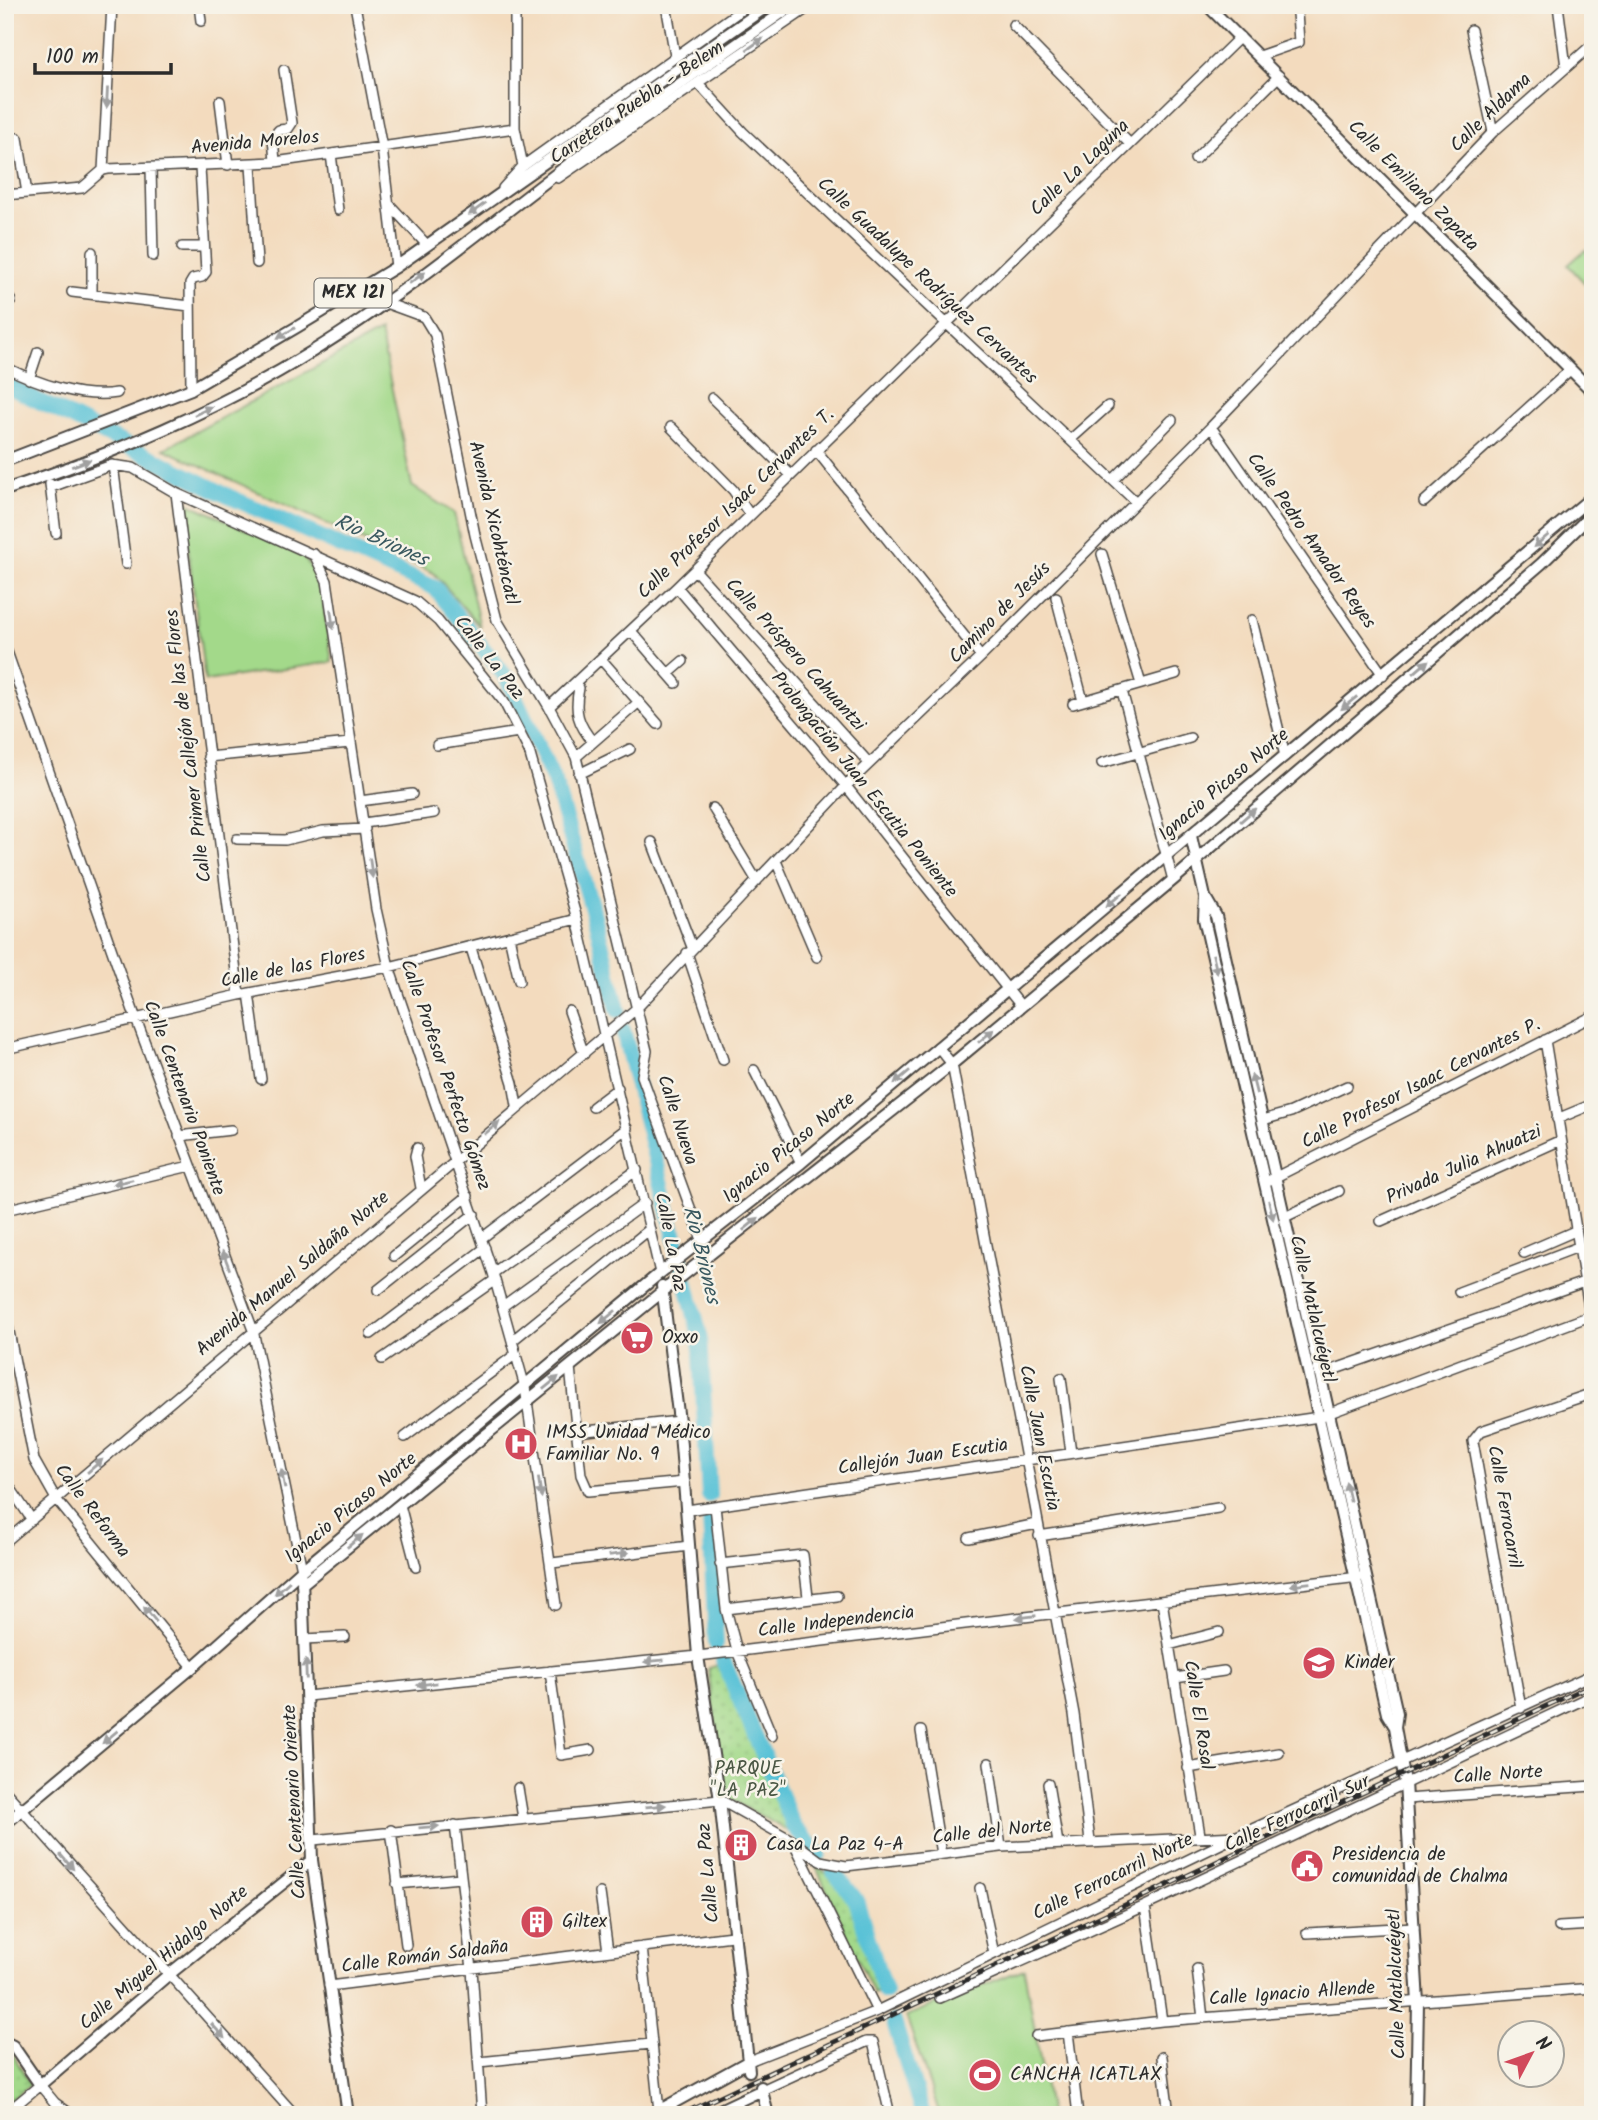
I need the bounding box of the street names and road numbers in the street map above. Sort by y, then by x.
street label: Carretera Puebla - Belem [544,33,730,173]
street label: Calle Aldama [1443,66,1539,160]
street label: Calle La Laguna [1023,112,1137,224]
street label: Calle Emiliano Zapata [1340,113,1486,259]
street label: Avenida Morelos [190,122,320,164]
street label: Calle Guadalupe Rodríguez Cervantes [810,170,1044,392]
road number: MEX 121 [314,278,392,307]
street label: Calle Profesor Isaac Cervantes T. [630,401,842,607]
street label: Avenida Xicohténcatl [460,438,527,608]
street label: Calle Pedro Amador Reyes [1239,447,1383,635]
street label: Camino de Jesús [942,555,1058,671]
street label: Calle Próspero Cahuantzi [718,571,873,740]
street label: Calle Primer Callejón de las Flores [157,608,221,884]
street label: Calle La Paz [446,609,532,707]
street label: Prolongación Juan Escutia Poniente [763,665,965,905]
street label: Ignacio Picaso Norte [1152,721,1297,849]
street label: Calle de las Flores [218,939,368,997]
street label: Calle Profesor Perfecto Gómez [391,956,499,1194]
street label: Calle Centenario Poniente [135,996,233,1200]
street label: Calle Profesor Isaac Cervantes P. [1296,1011,1546,1157]
street label: Calle Nueva [648,1071,706,1169]
street label: Ignacio Picaso Norte [716,1085,862,1211]
street label: Privada Julia Ahuatzi [1381,1117,1548,1213]
street label: Avenida Manuel Saldaña Norte [189,1183,397,1364]
street label: Calle La Paz [646,1190,694,1294]
street label: Calle Matlalcuéyetl [1280,1232,1344,1386]
street label: Calle Juan Escutia [1010,1362,1068,1514]
street label: Callejón Juan Escutia [836,1430,1010,1484]
street label: Calle Ferrocarril [1478,1443,1530,1571]
street label: Ignacio Picaso Norte [278,1445,424,1571]
street label: Calle Reforma [46,1457,138,1565]
street label: Calle Independencia [756,1598,916,1646]
street label: Calle El Rosal [1175,1658,1222,1772]
street label: Calle Centenario Oriente [275,1703,315,1900]
street label: Calle Norte [1452,1757,1544,1793]
street label: Calle Ferrocarril Sur [1219,1766,1376,1861]
street label: Calle del Norte [931,1811,1054,1853]
street label: Calle La Paz [690,1822,728,1924]
street label: Calle Ferrocarril Norte [1027,1825,1199,1929]
street label: Calle Miguel Hidalgo Norte [73,1878,256,2038]
street label: Calle Matlalcuéyetl [1379,1908,1415,2060]
street label: Calle Román Saldaña [340,1932,510,1982]
street label: Calle Ignacio Allende [1208,1973,1377,2015]

